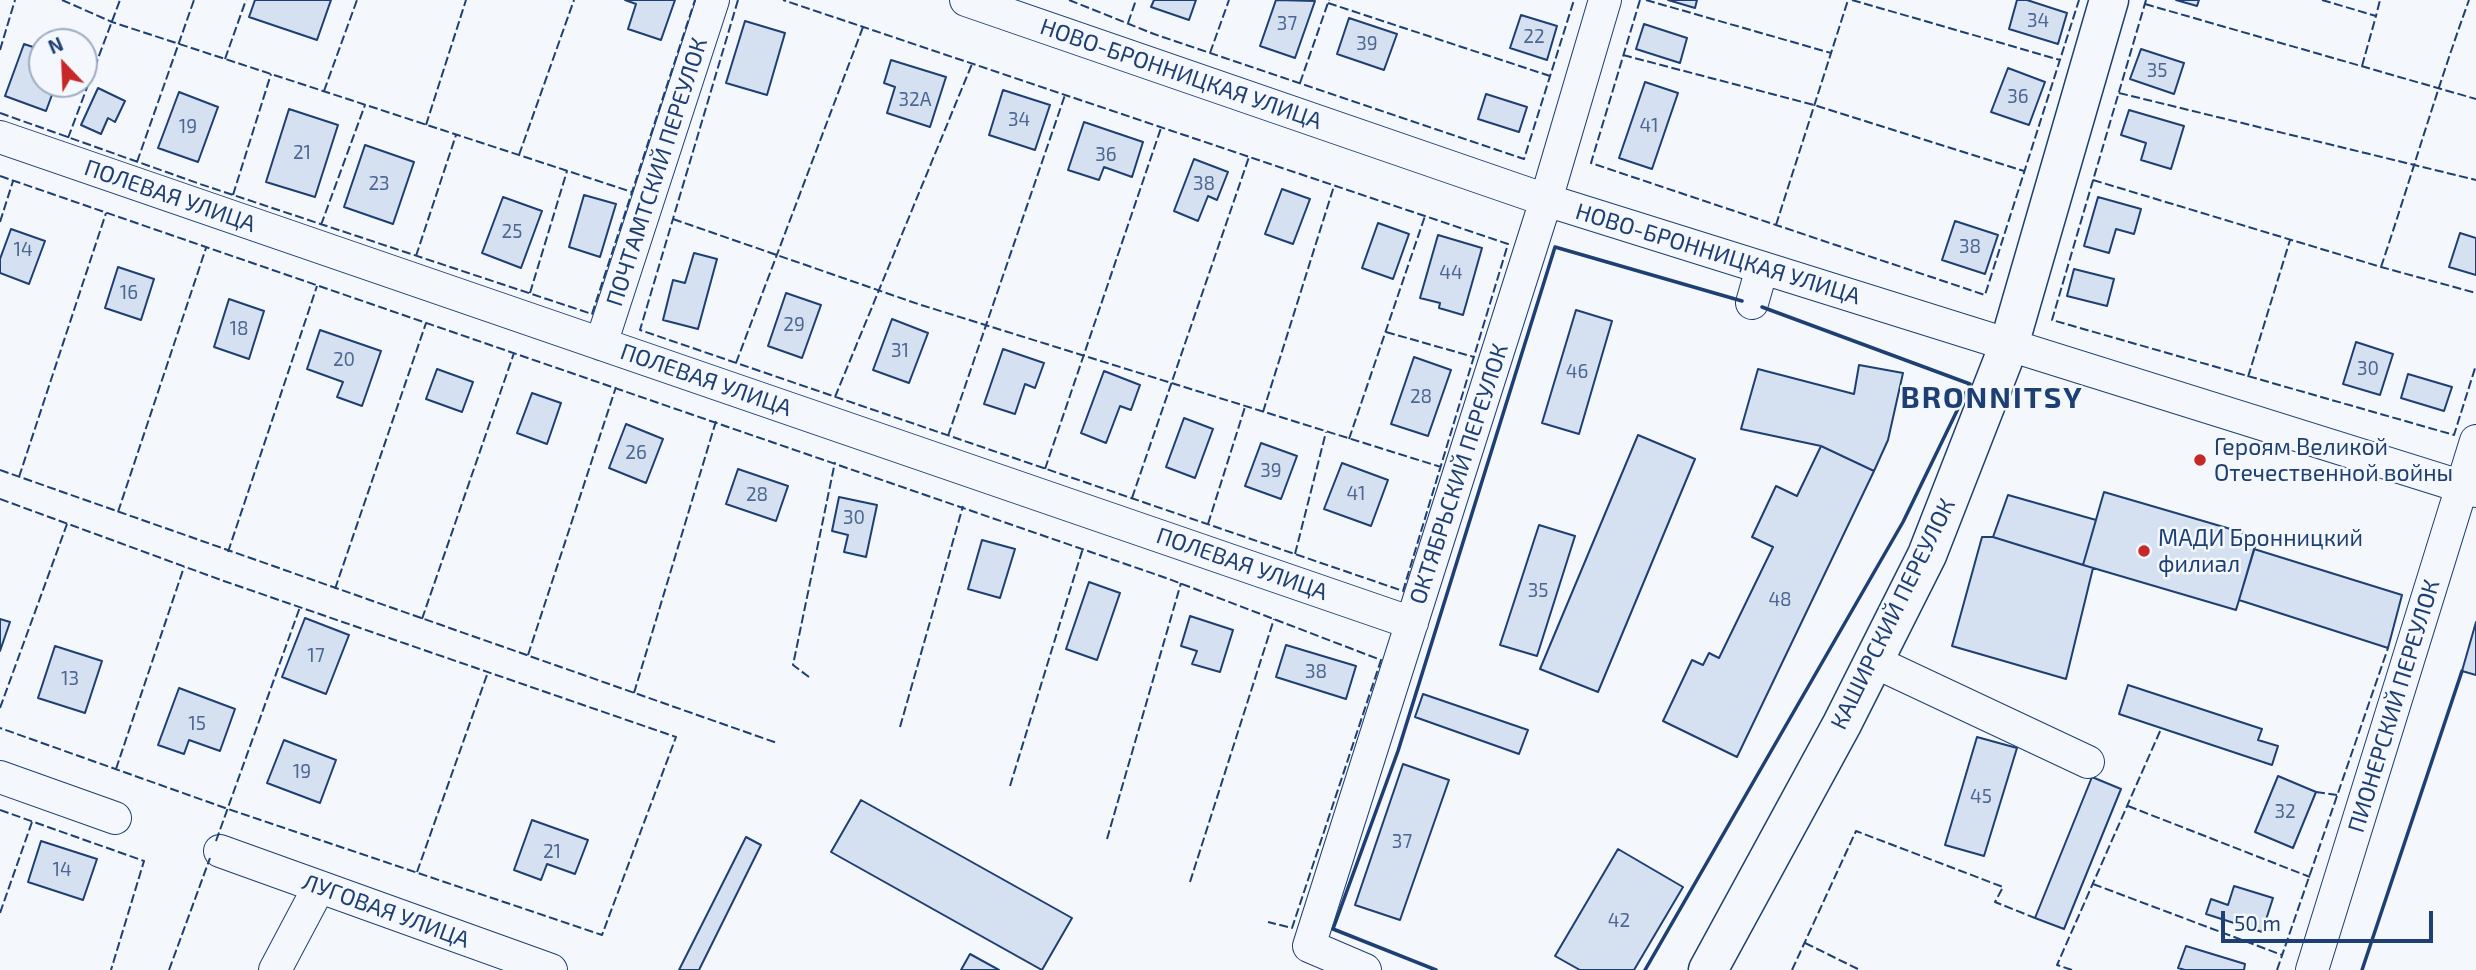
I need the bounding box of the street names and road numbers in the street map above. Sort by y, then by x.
street label: НОВО-БРОННИЦКАЯ УЛИЦА [1036,13,1326,135]
street label: ПОЧТАМТСКИЙ ПЕРЕУЛОК [601,34,713,310]
street label: ПОЛЕВАЯ УЛИЦА [81,154,259,238]
street label: НОВО-БРОННИЦКАЯ УЛИЦА [1572,197,1864,311]
street label: ПОЛЕВАЯ УЛИЦА [617,338,795,422]
street label: ОКТЯБРЬСКИЙ ПЕРЕУЛОК [1404,340,1514,608]
street label: КАШИРСКИЙ ПЕРЕУЛОК [1825,494,1961,734]
street label: ПОЛЕВАЯ УЛИЦА [1153,522,1331,606]
street label: ПИОНЕРСКИЙ ПЕРЕУЛОК [2342,576,2446,836]
street label: ЛУГОВАЯ УЛИЦА [299,868,473,954]

